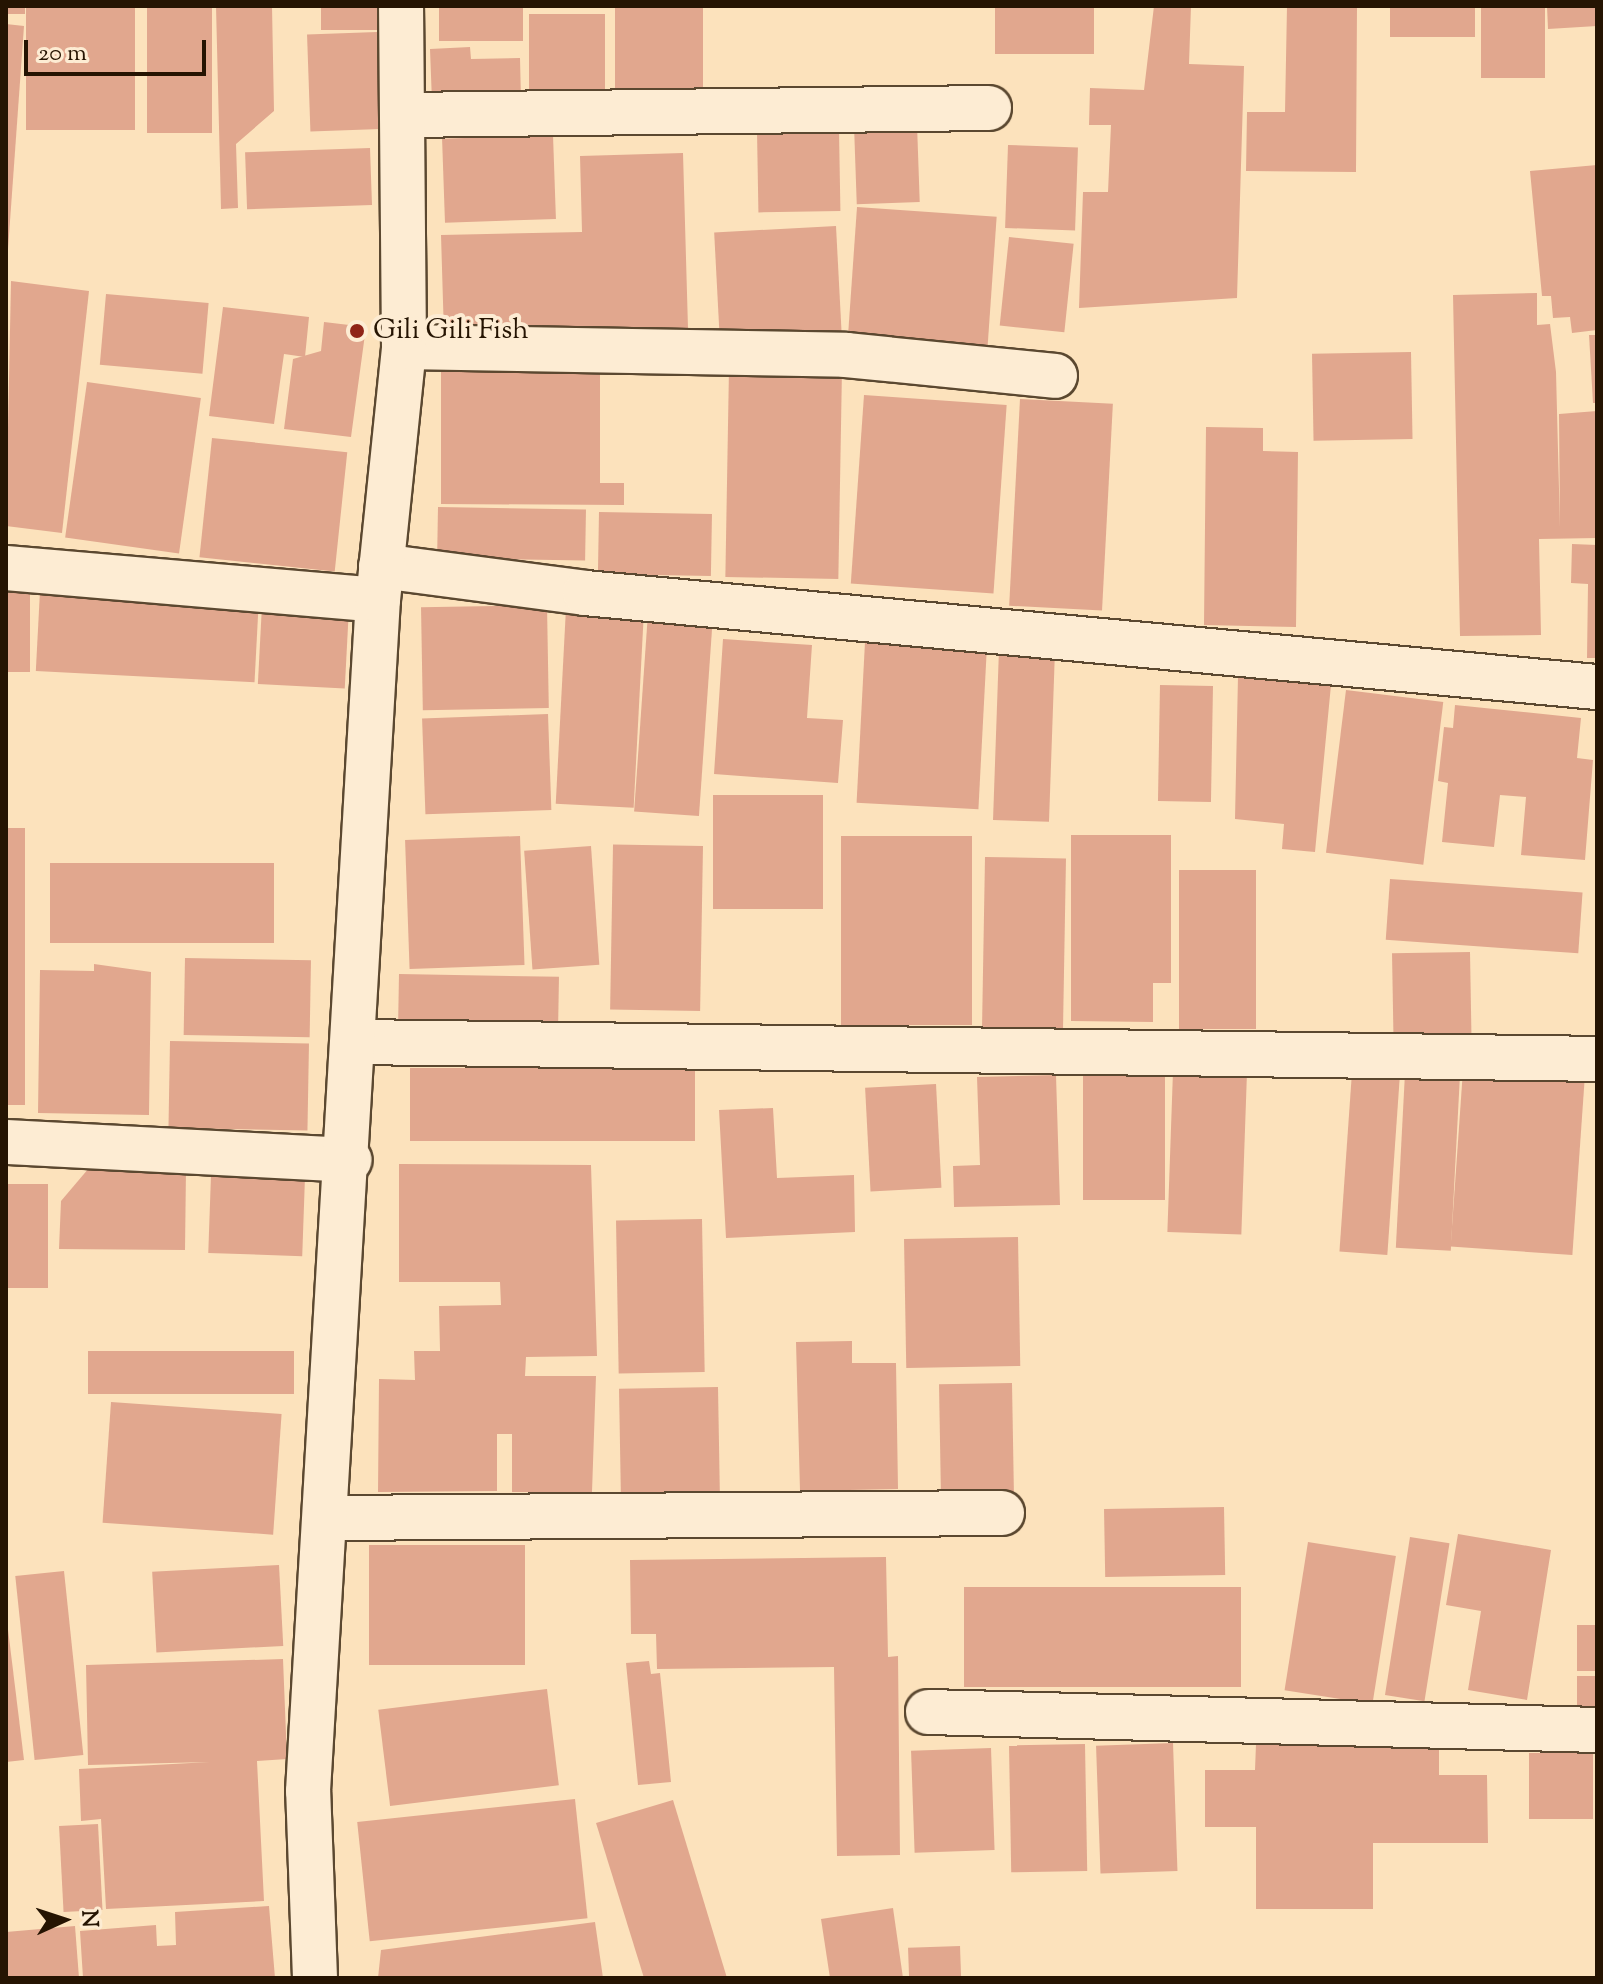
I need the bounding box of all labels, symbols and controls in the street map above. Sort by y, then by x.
scale bar [28,24,210,74]
text: 20 m [38,37,87,71]
place label: Gili Gili Fish [373,314,529,348]
marker: Gili Gili Fish [348,322,366,340]
north arrow [24,1880,104,1960]
text: N [72,1909,104,1928]

